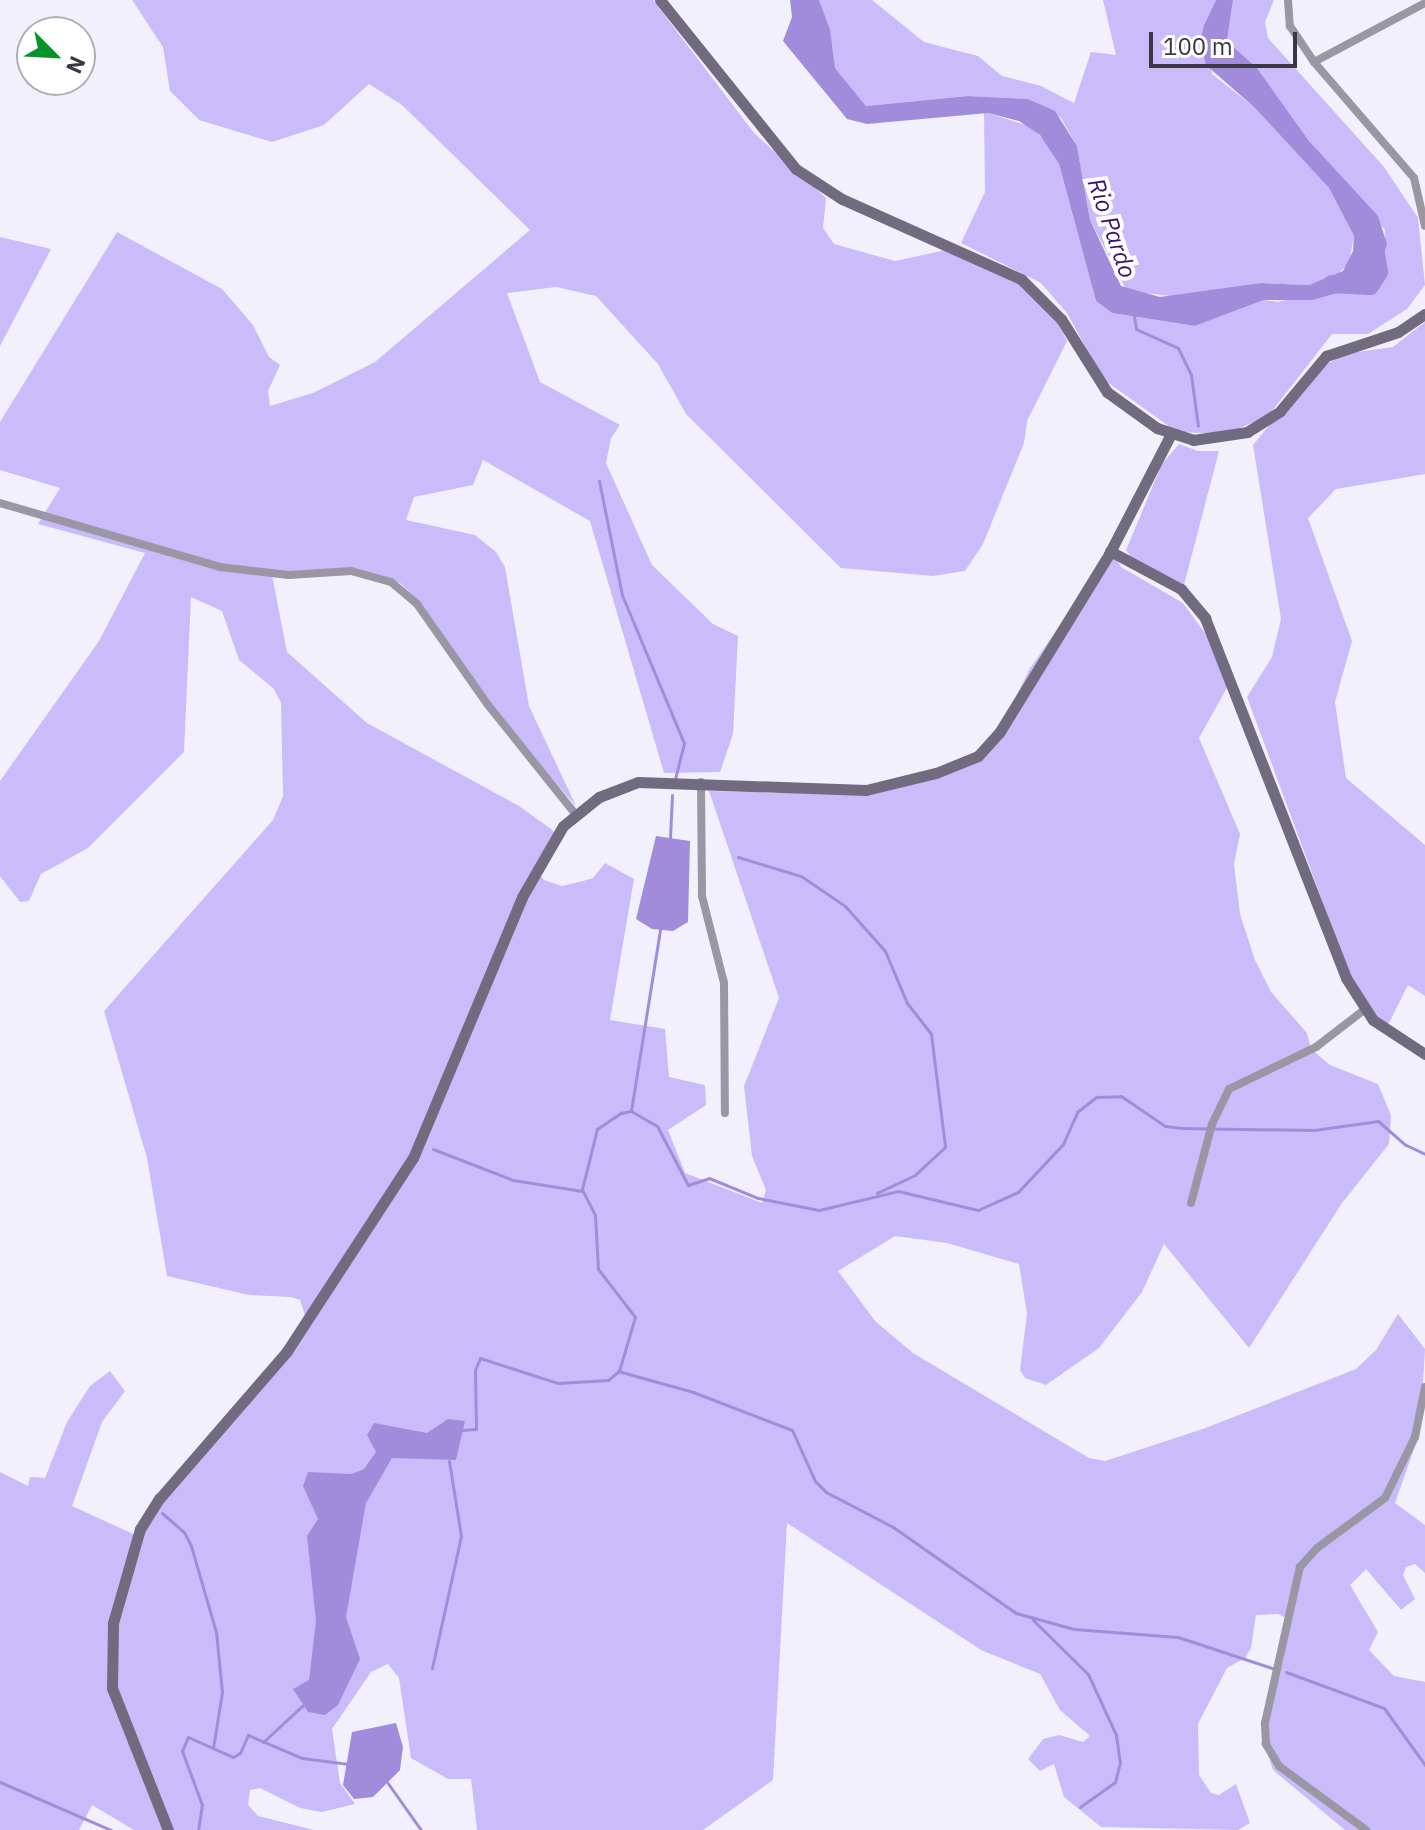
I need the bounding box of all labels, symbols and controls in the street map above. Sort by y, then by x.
north arrow [16,16,96,96]
scale bar [1153,16,1301,66]
text: 100 m [1163,30,1233,62]
text: N [60,52,93,78]
water label: Rio Pardo [1082,174,1142,282]

